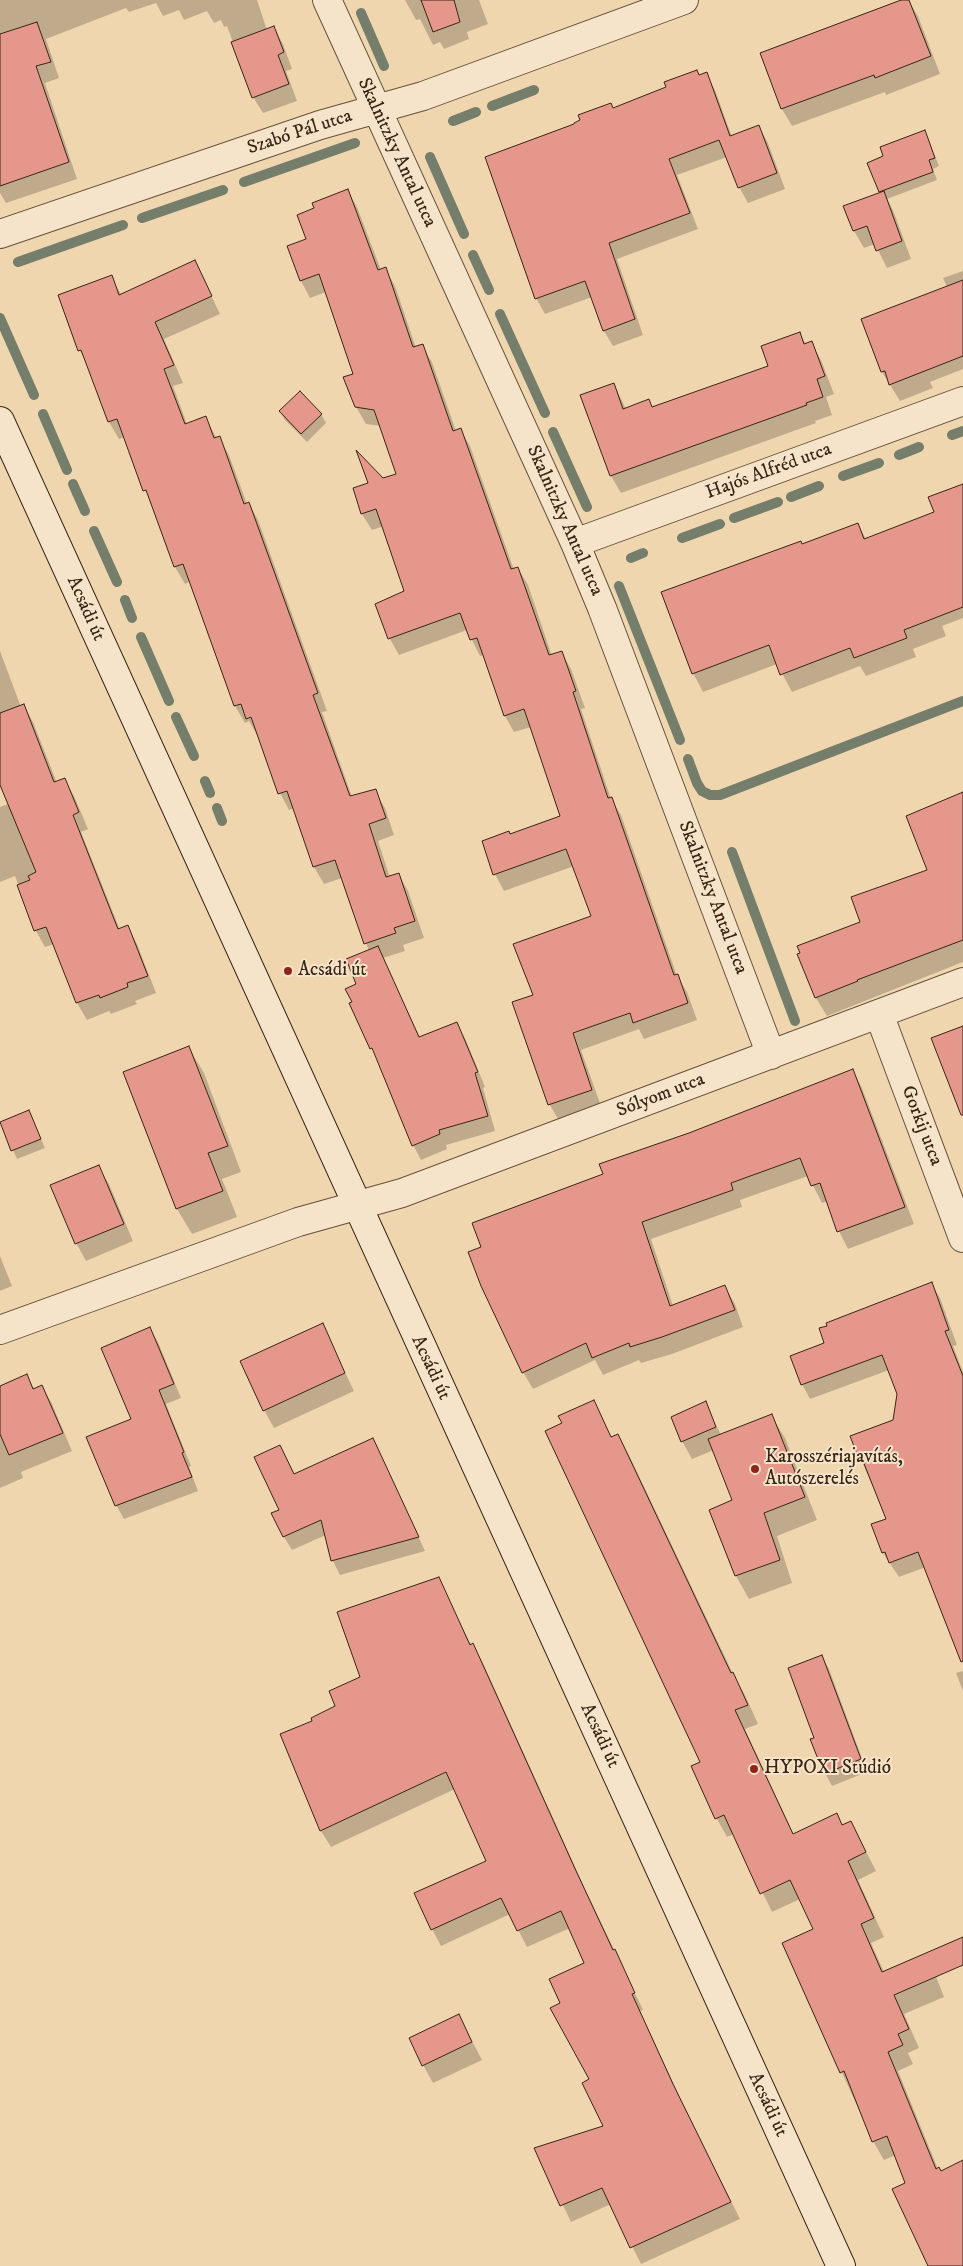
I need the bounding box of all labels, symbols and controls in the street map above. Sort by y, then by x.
street label: Skalnitzky Antal utca [351,75,441,231]
street label: Szabó Pál utca [245,105,355,161]
street label: Hajós Alfréd utca [703,439,835,505]
street label: Skalnitzky Antal utca [521,442,607,600]
street label: Acsádi út [61,573,109,645]
street label: Skalnitzky Antal utca [672,818,752,978]
place label: Acsádi út [298,960,366,982]
marker: Acsádi út [282,965,294,977]
street label: Sólyom utca [614,1069,708,1123]
street label: Gorkij utca [895,1083,947,1169]
street label: Acsádi út [405,1332,455,1404]
place label: Karosszériajavítás, Autószerelés [765,1447,903,1491]
marker: Karosszériajavítás, Autószerelés [749,1463,761,1475]
street label: Acsádi út [574,1700,624,1772]
place label: HYPOXI Stúdió [764,1758,891,1780]
marker: HYPOXI Stúdió [748,1763,760,1775]
street label: Acsádi út [742,2069,792,2141]

